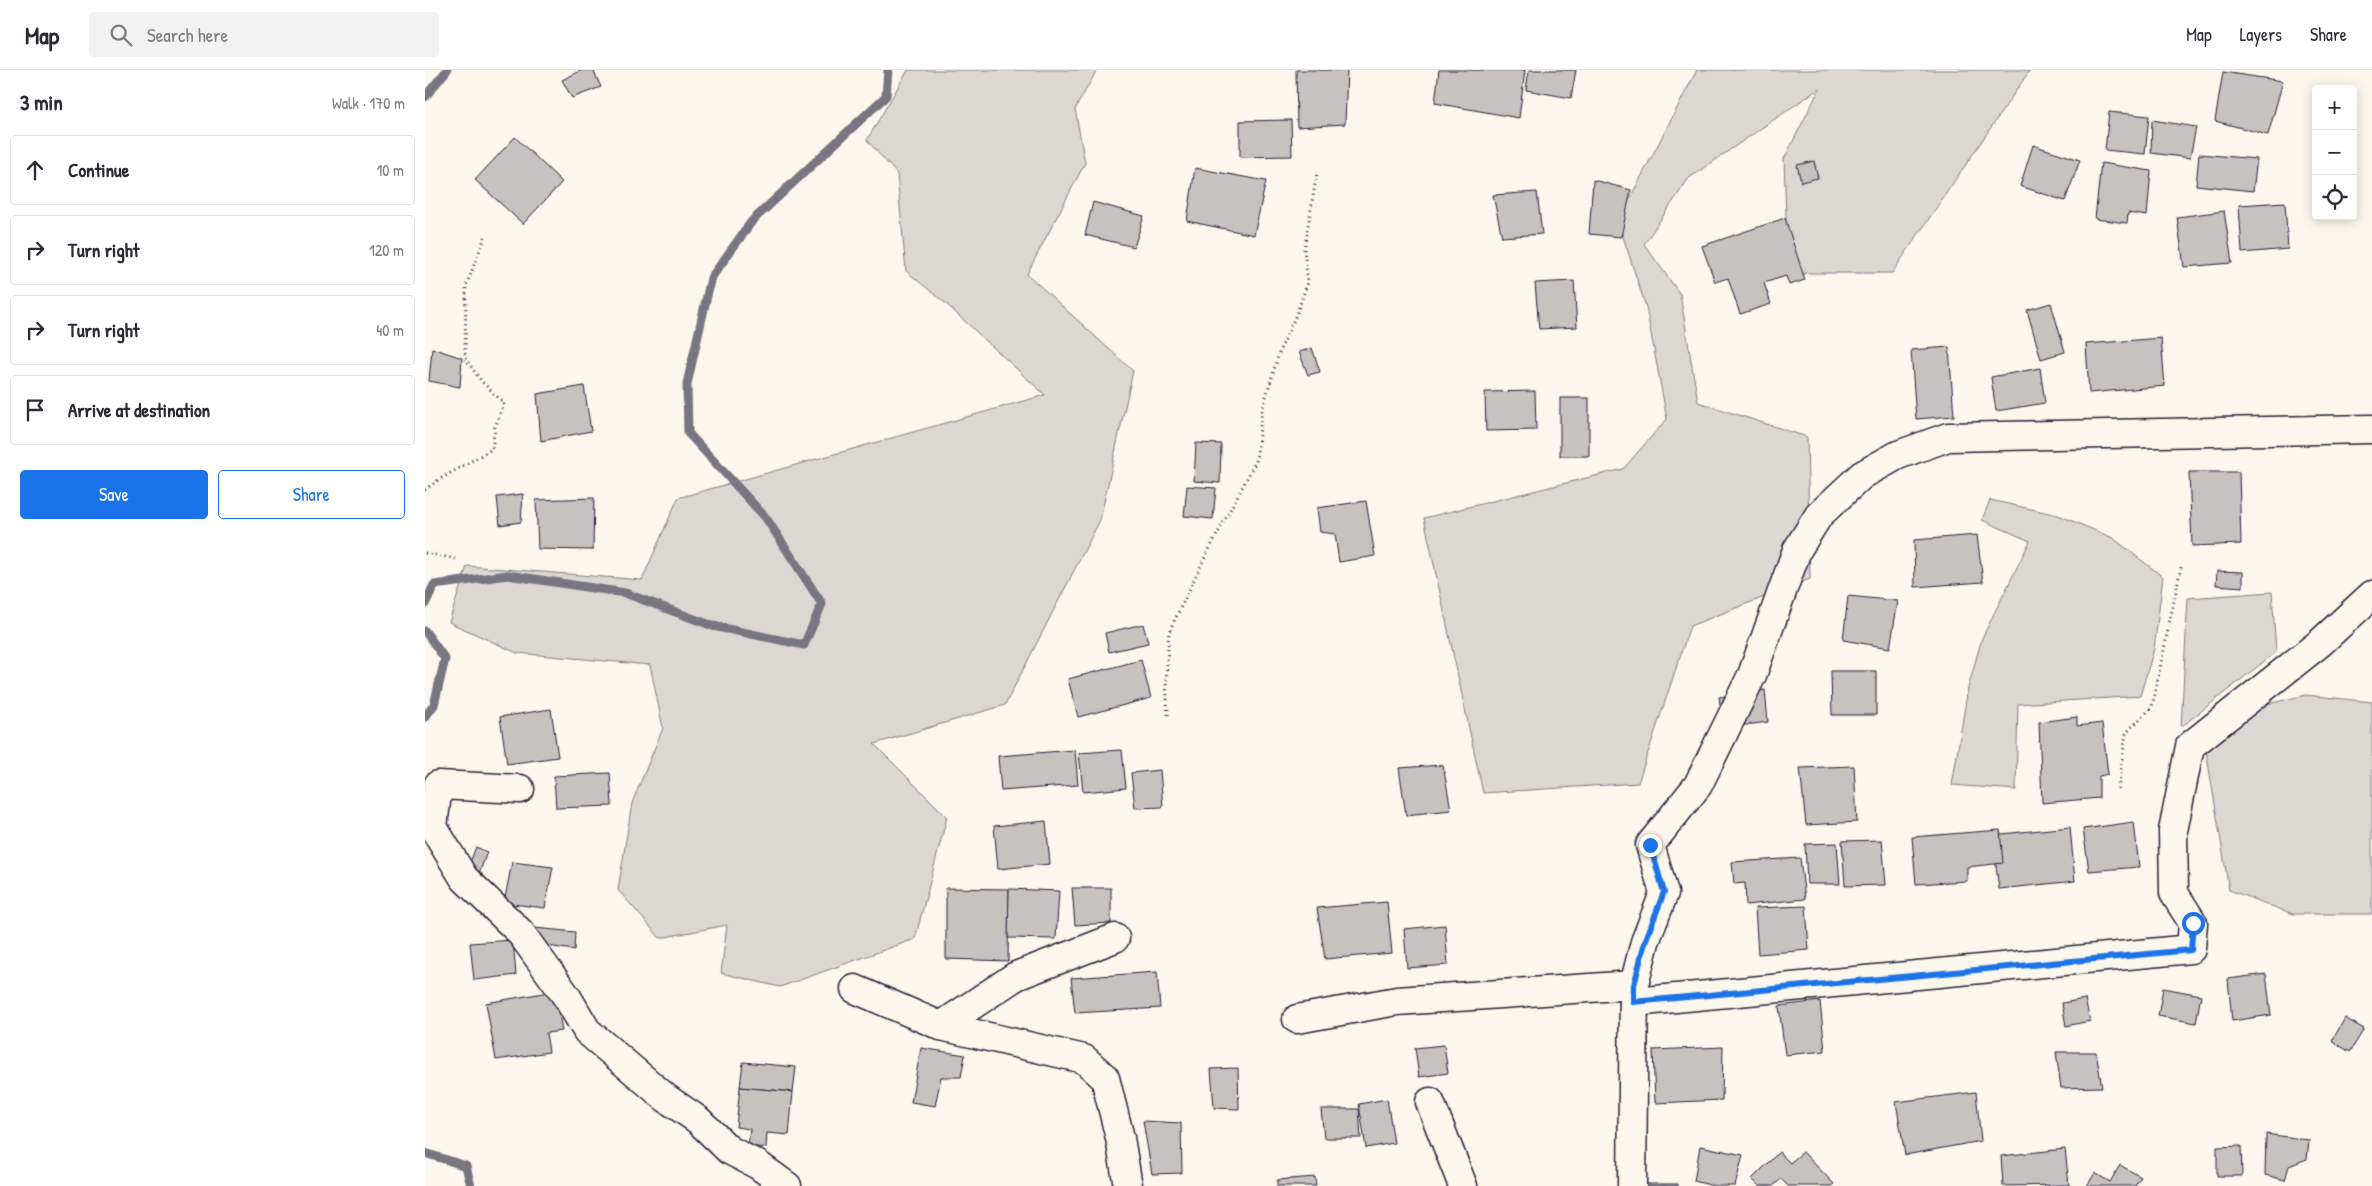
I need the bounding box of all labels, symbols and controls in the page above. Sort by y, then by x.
search box [89,12,439,57]
text: Map [25,19,59,51]
icon: search [107,21,135,49]
text: Search here [147,22,228,48]
text: Map [2186,22,2212,47]
text: Layers [2240,22,2282,47]
text: Share [2310,22,2347,47]
map controls [2312,85,2357,220]
button: + [2312,85,2357,130]
text: 3 min [20,88,63,117]
text: Walk · 170 m [332,92,405,114]
button: − [2312,130,2357,175]
icon: ahead [21,156,49,184]
text: Continue [68,157,129,183]
text: 10 m [376,159,404,181]
button: locate [2312,175,2357,220]
icon: right [21,236,49,264]
text: Turn right [68,237,139,263]
text: 120 m [369,239,404,261]
icon: right [21,316,49,344]
text: Turn right [68,317,139,343]
text: 40 m [376,319,404,341]
icon: arrive [21,396,49,424]
text: Arrive at destination [68,397,210,423]
button: Save [20,470,208,519]
button: Share [218,470,405,519]
route end [1639,834,1662,857]
route start [2182,912,2205,935]

